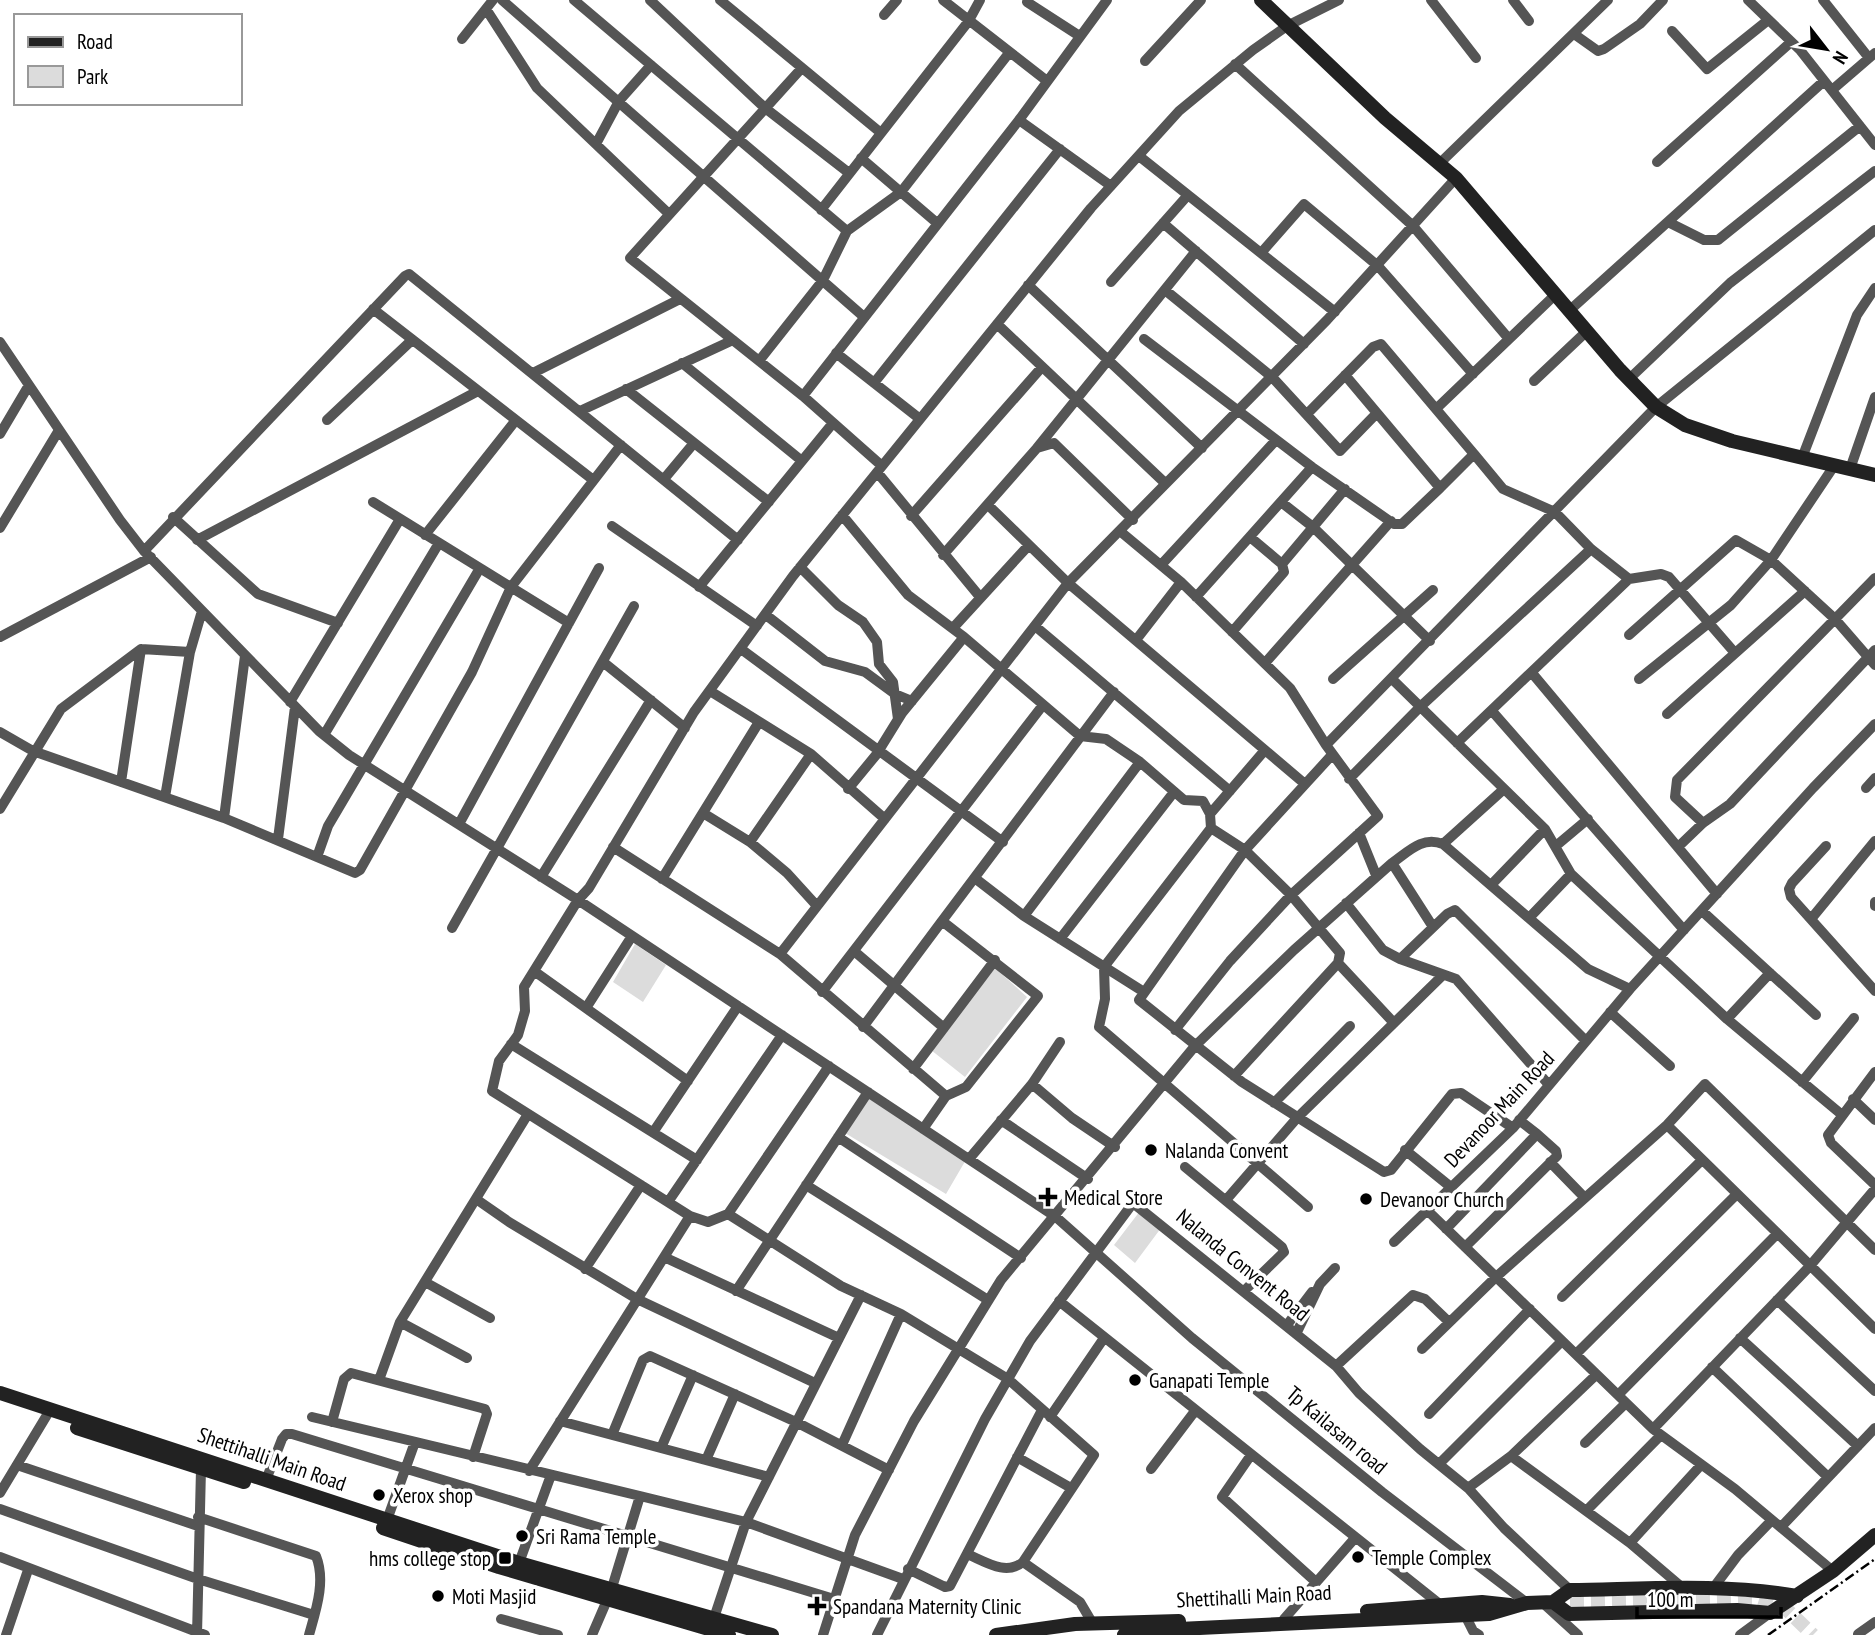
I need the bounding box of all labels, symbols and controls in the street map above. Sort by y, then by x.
legend [14,14,242,105]
north arrow [1791,14,1861,84]
text: Road [77,28,113,55]
text: N [1828,47,1854,68]
text: Park [77,63,108,90]
street label: Devanoor Main Road [1438,1045,1560,1173]
place label: Nalanda Convent [1165,1137,1289,1164]
marker: Nalanda Convent [1143,1142,1159,1158]
place label: Medical Store [1064,1184,1163,1211]
place label: Devanoor Church [1380,1186,1504,1213]
marker: Medical Store [1038,1187,1058,1207]
marker: Devanoor Church [1358,1191,1374,1207]
street label: Nalanda Convent Road [1171,1203,1315,1327]
place label: Ganapati Temple [1149,1367,1269,1394]
marker: Ganapati Temple [1127,1372,1143,1388]
street label: Tp Kailasam road [1281,1380,1393,1480]
street label: Shettihalli Main Road [194,1421,350,1497]
place label: Xerox shop [393,1482,473,1509]
marker: Xerox shop [371,1487,387,1503]
place label: Sri Rama Temple [536,1523,656,1550]
marker: Sri Rama Temple [514,1528,530,1544]
place label: Temple Complex [1372,1544,1492,1571]
place label: hms college stop [369,1545,491,1572]
marker: Temple Complex [1350,1549,1366,1565]
marker: hms college stop [497,1550,513,1566]
scale bar [1637,1576,1780,1620]
street label: Shettihalli Main Road [1176,1578,1332,1614]
place label: Moti Masjid [452,1583,536,1610]
text: 100 m [1647,1586,1693,1613]
marker: Moti Masjid [430,1588,446,1604]
place label: Spandana Maternity Clinic [833,1593,1022,1620]
marker: Spandana Maternity Clinic [807,1596,827,1616]

